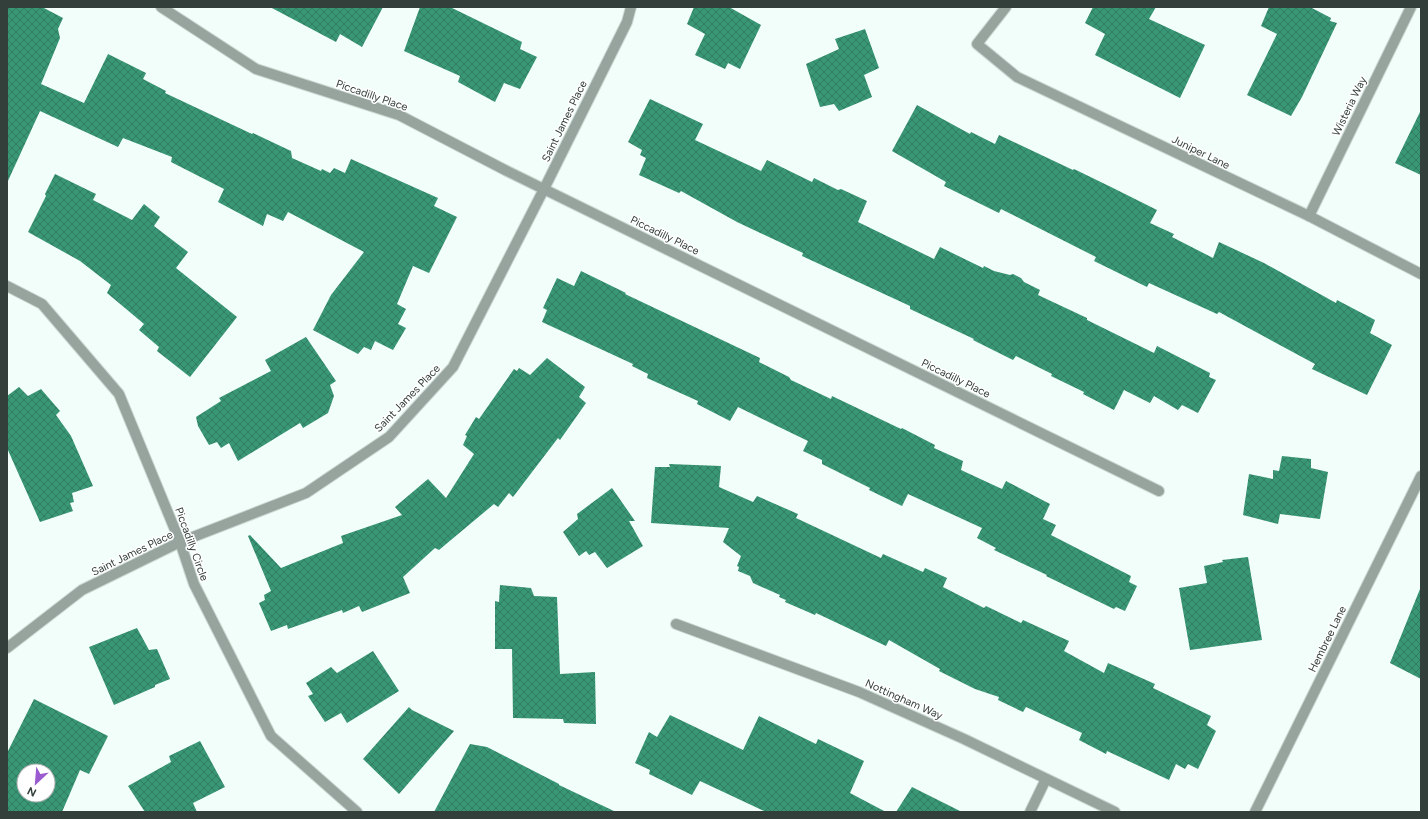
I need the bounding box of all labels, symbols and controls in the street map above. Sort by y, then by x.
street label: Wisteria Way [1329,74,1369,138]
street label: Piccadilly Place [334,77,409,114]
street label: Saint James Place [539,78,590,164]
street label: Juniper Lane [1170,133,1232,172]
street label: Piccadilly Place [628,213,701,258]
street label: Piccadilly Place [919,356,992,401]
street label: Saint James Place [372,362,443,435]
street label: Piccadilly Circle [172,506,211,583]
street label: Saint James Place [89,528,175,579]
street label: Hembree Lane [1306,604,1349,674]
street label: Nottingham Way [863,677,945,722]
north arrow [16,763,56,803]
text: N [25,784,39,799]

